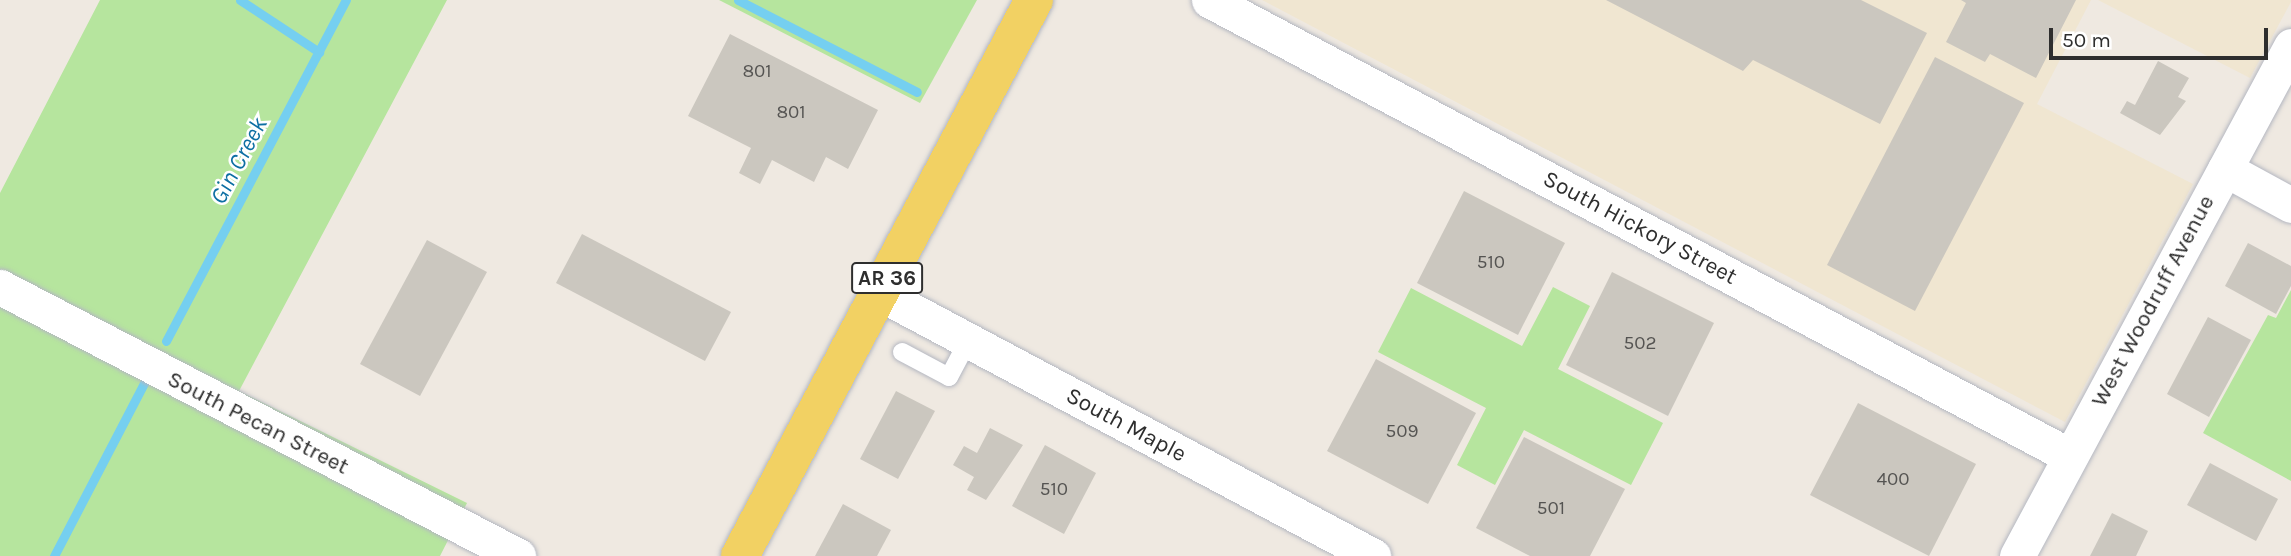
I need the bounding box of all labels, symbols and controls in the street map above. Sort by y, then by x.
scale bar [2053,14,2272,58]
text: 50 m [2062,28,2111,52]
house number: 801 [742,61,772,83]
house number: 801 [776,102,806,124]
water label: Gin Creek [204,113,274,209]
street label: South Hickory Street [1538,165,1742,291]
street label: West Woodruff Avenue [2086,191,2220,411]
house number: 510 [1477,252,1505,274]
road number: AR 36 [850,260,924,296]
house number: 502 [1623,333,1657,355]
street label: South Pecan Street [163,365,353,481]
street label: South Maple [1061,382,1191,468]
house number: 509 [1385,421,1419,443]
house number: 400 [1876,469,1910,491]
house number: 510 [1040,479,1068,501]
house number: 501 [1537,498,1565,520]

